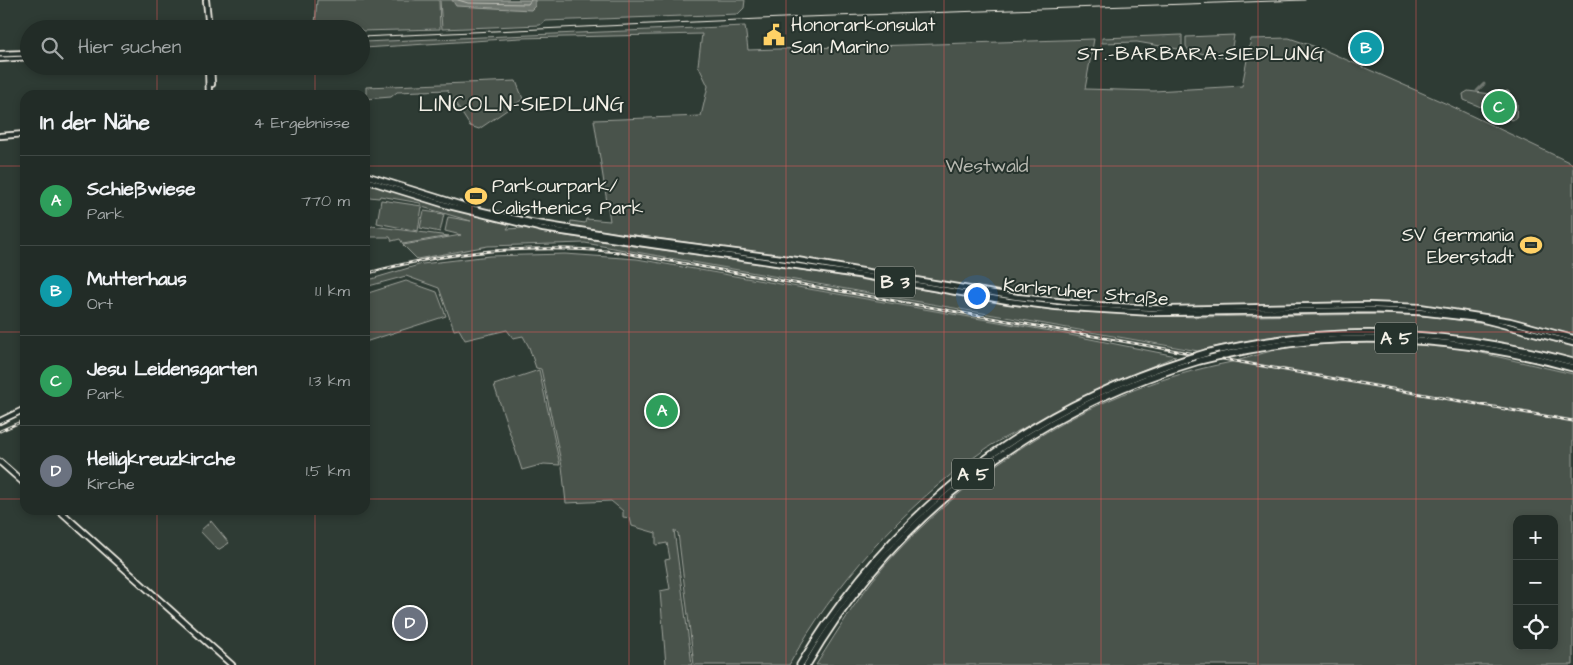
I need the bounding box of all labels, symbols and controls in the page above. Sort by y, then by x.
place label: Honorarkonsulat San Marino [791,12,936,61]
search box [20,20,370,75]
public building icon: Honorarkonsulat San Marino [761,22,787,48]
pin: B [1350,29,1382,67]
icon: search [38,34,66,62]
text: Hier suchen [78,34,181,61]
district label: ST.-BARBARA-SIEDLUNG [1077,40,1325,68]
pin: C [1483,88,1515,126]
district label: LINCOLN-SIEDLUNG [419,90,625,119]
text: In der Nähe [40,108,150,137]
text: 4 Ergebnisse [253,112,350,134]
park label: Westwald [945,153,1029,180]
place label: Parkourpark/ Calisthenics Park [492,173,644,222]
text: Schießwiese [87,176,196,203]
sports icon: Parkourpark/ Calisthenics Park [463,183,489,209]
text: A [51,190,61,212]
text: 770 m [301,190,350,212]
text: Park [87,203,124,225]
place label: SV Germania Eberstadt [1402,222,1514,271]
sports icon: SV Germania Eberstadt [1518,232,1544,258]
text: Mutterhaus [87,266,187,293]
road number: B 3 [875,266,915,298]
street label: Karlsruher Straße [1002,272,1170,313]
text: B [50,280,62,302]
text: 1.1 km [315,280,350,302]
your location [964,283,990,309]
text: Ort [87,293,113,315]
road number: A 5 [1375,322,1417,353]
text: Jesu Leidensgarten [87,356,257,383]
text: C [50,370,62,392]
text: 1.3 km [309,370,350,392]
text: Park [87,383,124,405]
pin: A [646,392,678,430]
text: Heiligkreuzkirche [87,446,236,473]
road number: A 5 [952,458,994,489]
text: D [51,460,61,482]
text: 1.5 km [306,460,350,482]
text: Kirche [87,473,135,495]
map controls [1513,515,1558,650]
button: + [1513,515,1558,560]
button: − [1513,560,1558,605]
pin: D [394,604,426,642]
button: locate [1513,605,1558,650]

